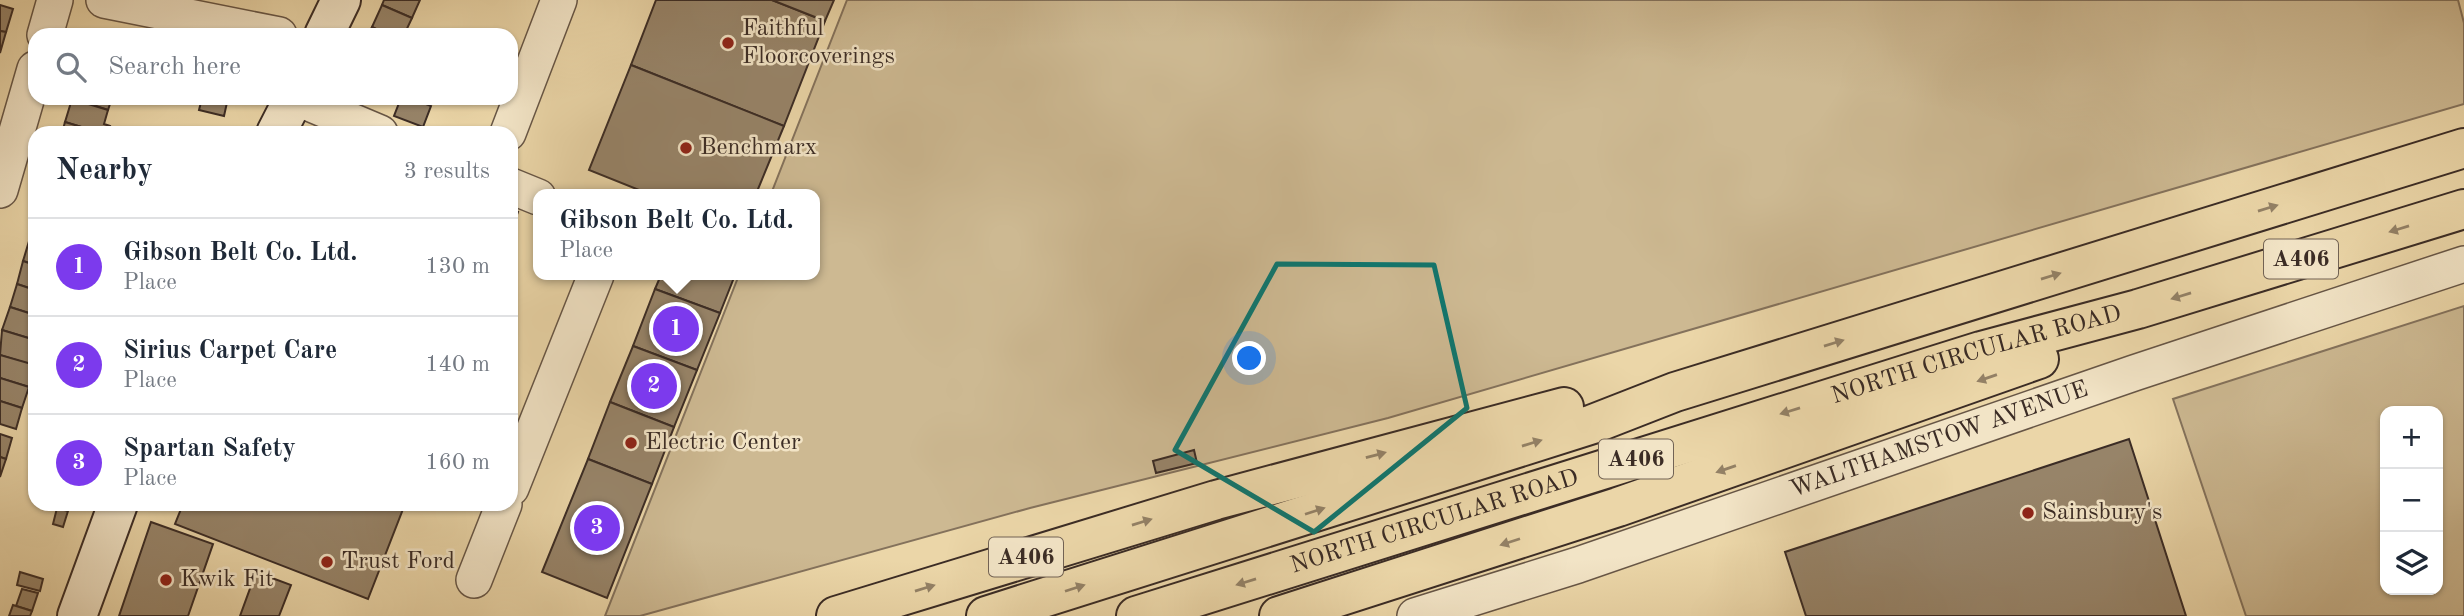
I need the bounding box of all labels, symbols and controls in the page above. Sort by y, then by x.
place label: Faithful Floorcoverings [742,17,895,69]
search box [28,28,518,105]
marker: Faithful Floorcoverings [720,35,736,51]
icon: search [52,48,90,86]
text: Search here [108,54,241,80]
place label: Benchmarx [700,136,817,160]
marker: Benchmarx [678,140,694,156]
text: Nearby [56,156,153,186]
text: 3 results [404,160,490,183]
popup [533,189,820,280]
one-way arrow [2258,203,2279,213]
text: Gibson Belt Co. Ltd. [559,208,794,234]
one-way arrow [2388,225,2409,235]
text: Place [559,239,613,262]
text: Gibson Belt Co. Ltd. [123,240,358,266]
road number: A406 [2264,240,2338,278]
text: 1 [72,255,86,278]
text: 130 m [425,255,490,278]
one-way arrow [2041,270,2062,280]
text: Place [123,271,177,294]
one-way arrow [2171,291,2192,301]
street label: NORTH CIRCULAR ROAD [1829,302,2124,409]
pin: 1 [653,303,699,355]
one-way arrow [1823,337,1844,348]
text: Sirius Carpet Care [123,338,337,364]
your location [1232,341,1266,375]
text: 2 [72,353,86,376]
text: 140 m [425,353,490,376]
pin: 2 [631,360,677,412]
text: Place [123,369,177,392]
one-way arrow [1976,373,1997,384]
street label: WALTHAMSTOW AVENUE [1787,378,2091,503]
one-way arrow [1779,406,1800,417]
map controls [2380,406,2443,595]
button: + [2380,406,2443,469]
place label: Electric Center [645,431,801,455]
marker: Electric Center [623,435,639,451]
text: Spartan Safety [123,436,296,462]
one-way arrow [1521,437,1542,447]
road number: A406 [1599,440,1673,478]
one-way arrow [1366,450,1387,460]
text: 3 [72,451,86,474]
text: 160 m [425,451,490,474]
one-way arrow [1715,464,1736,475]
street label: NORTH CIRCULAR ROAD [1288,466,1582,579]
text: Place [123,467,177,490]
button: − [2380,469,2443,532]
place label: Sainsbury's [2042,501,2162,525]
pin: 3 [574,502,620,554]
one-way arrow [1304,505,1325,516]
marker: Sainsbury's [2020,505,2036,521]
one-way arrow [1132,516,1153,526]
button: layers [2380,532,2443,595]
one-way arrow [1500,537,1521,548]
road number: A406 [989,538,1063,576]
place label: Trust Ford [341,550,455,574]
marker: Trust Ford [319,554,335,570]
place label: Kwik Fit [180,568,274,592]
marker: Kwik Fit [158,572,174,588]
one-way arrow [1235,577,1256,587]
one-way arrow [914,582,935,593]
one-way arrow [1064,582,1085,592]

